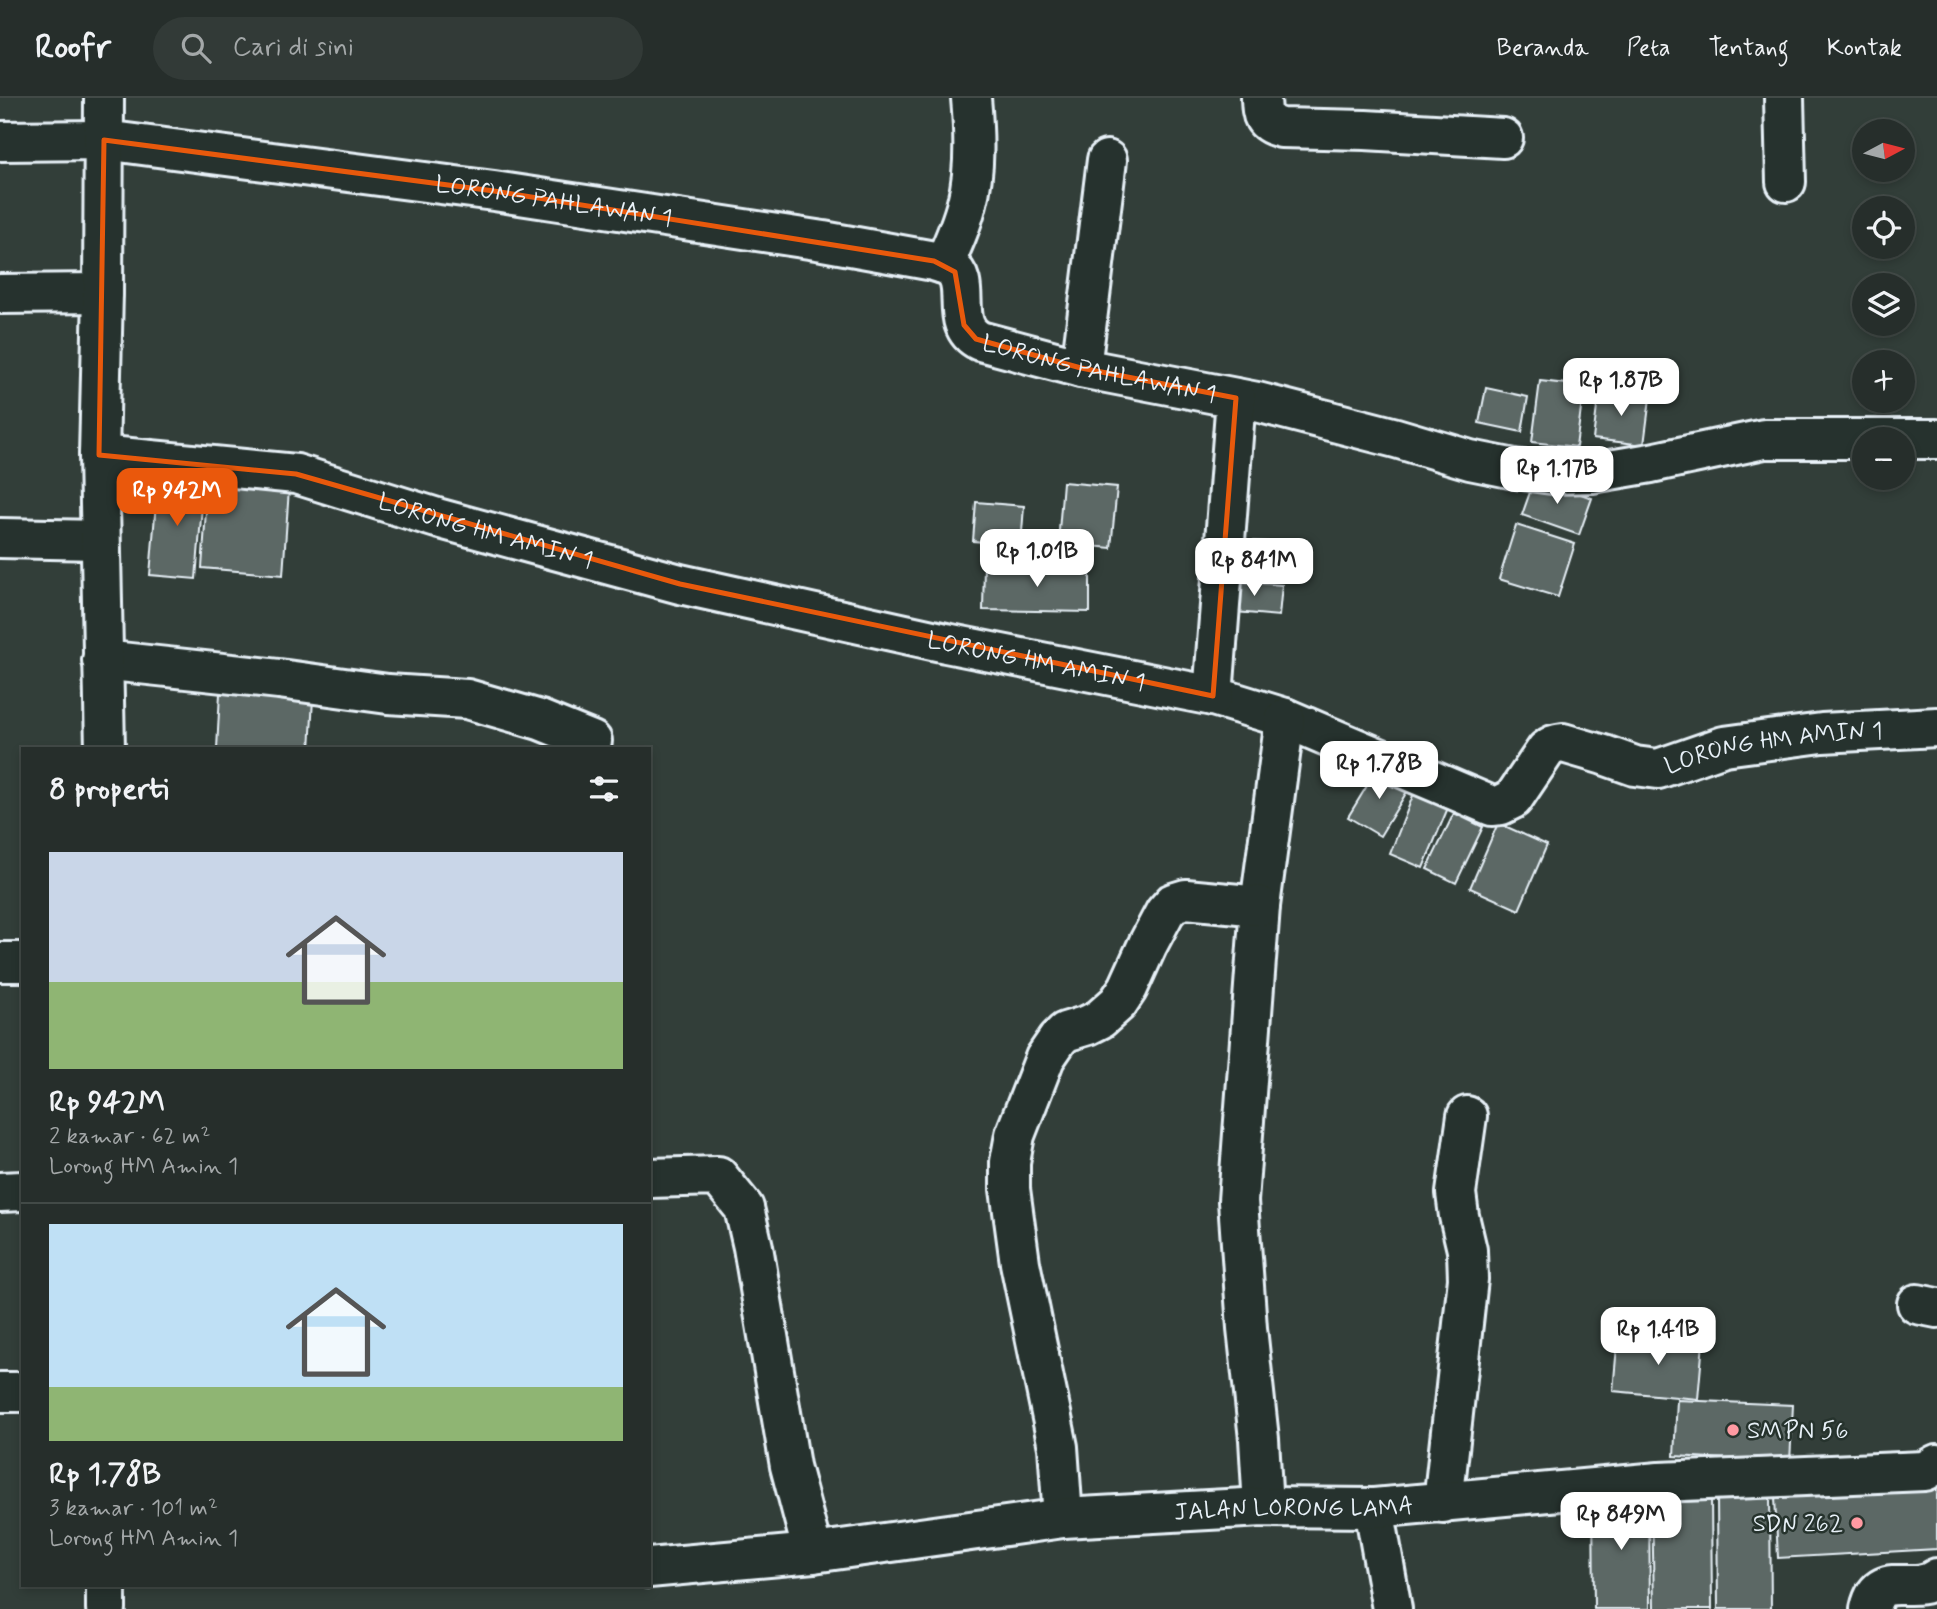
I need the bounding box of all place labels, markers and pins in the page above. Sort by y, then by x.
pin: Rp 1.87B [1549,358,1693,418]
pin: Rp 1.17B [1485,446,1629,506]
pin: Rp 942M [112,468,242,528]
pin: Rp 1.01B [965,530,1109,589]
pin: Rp 841M [1189,538,1319,598]
pin: Rp 1.78B [1307,742,1451,801]
pin: Rp 1.41B [1586,1308,1730,1367]
place label: SMPN 56 [1747,1416,1849,1447]
marker: SMPN 56 [1725,1422,1741,1438]
pin: Rp 849M [1556,1492,1686,1552]
place label: SDN 262 [1753,1509,1843,1540]
marker: SDN 262 [1849,1515,1865,1531]

